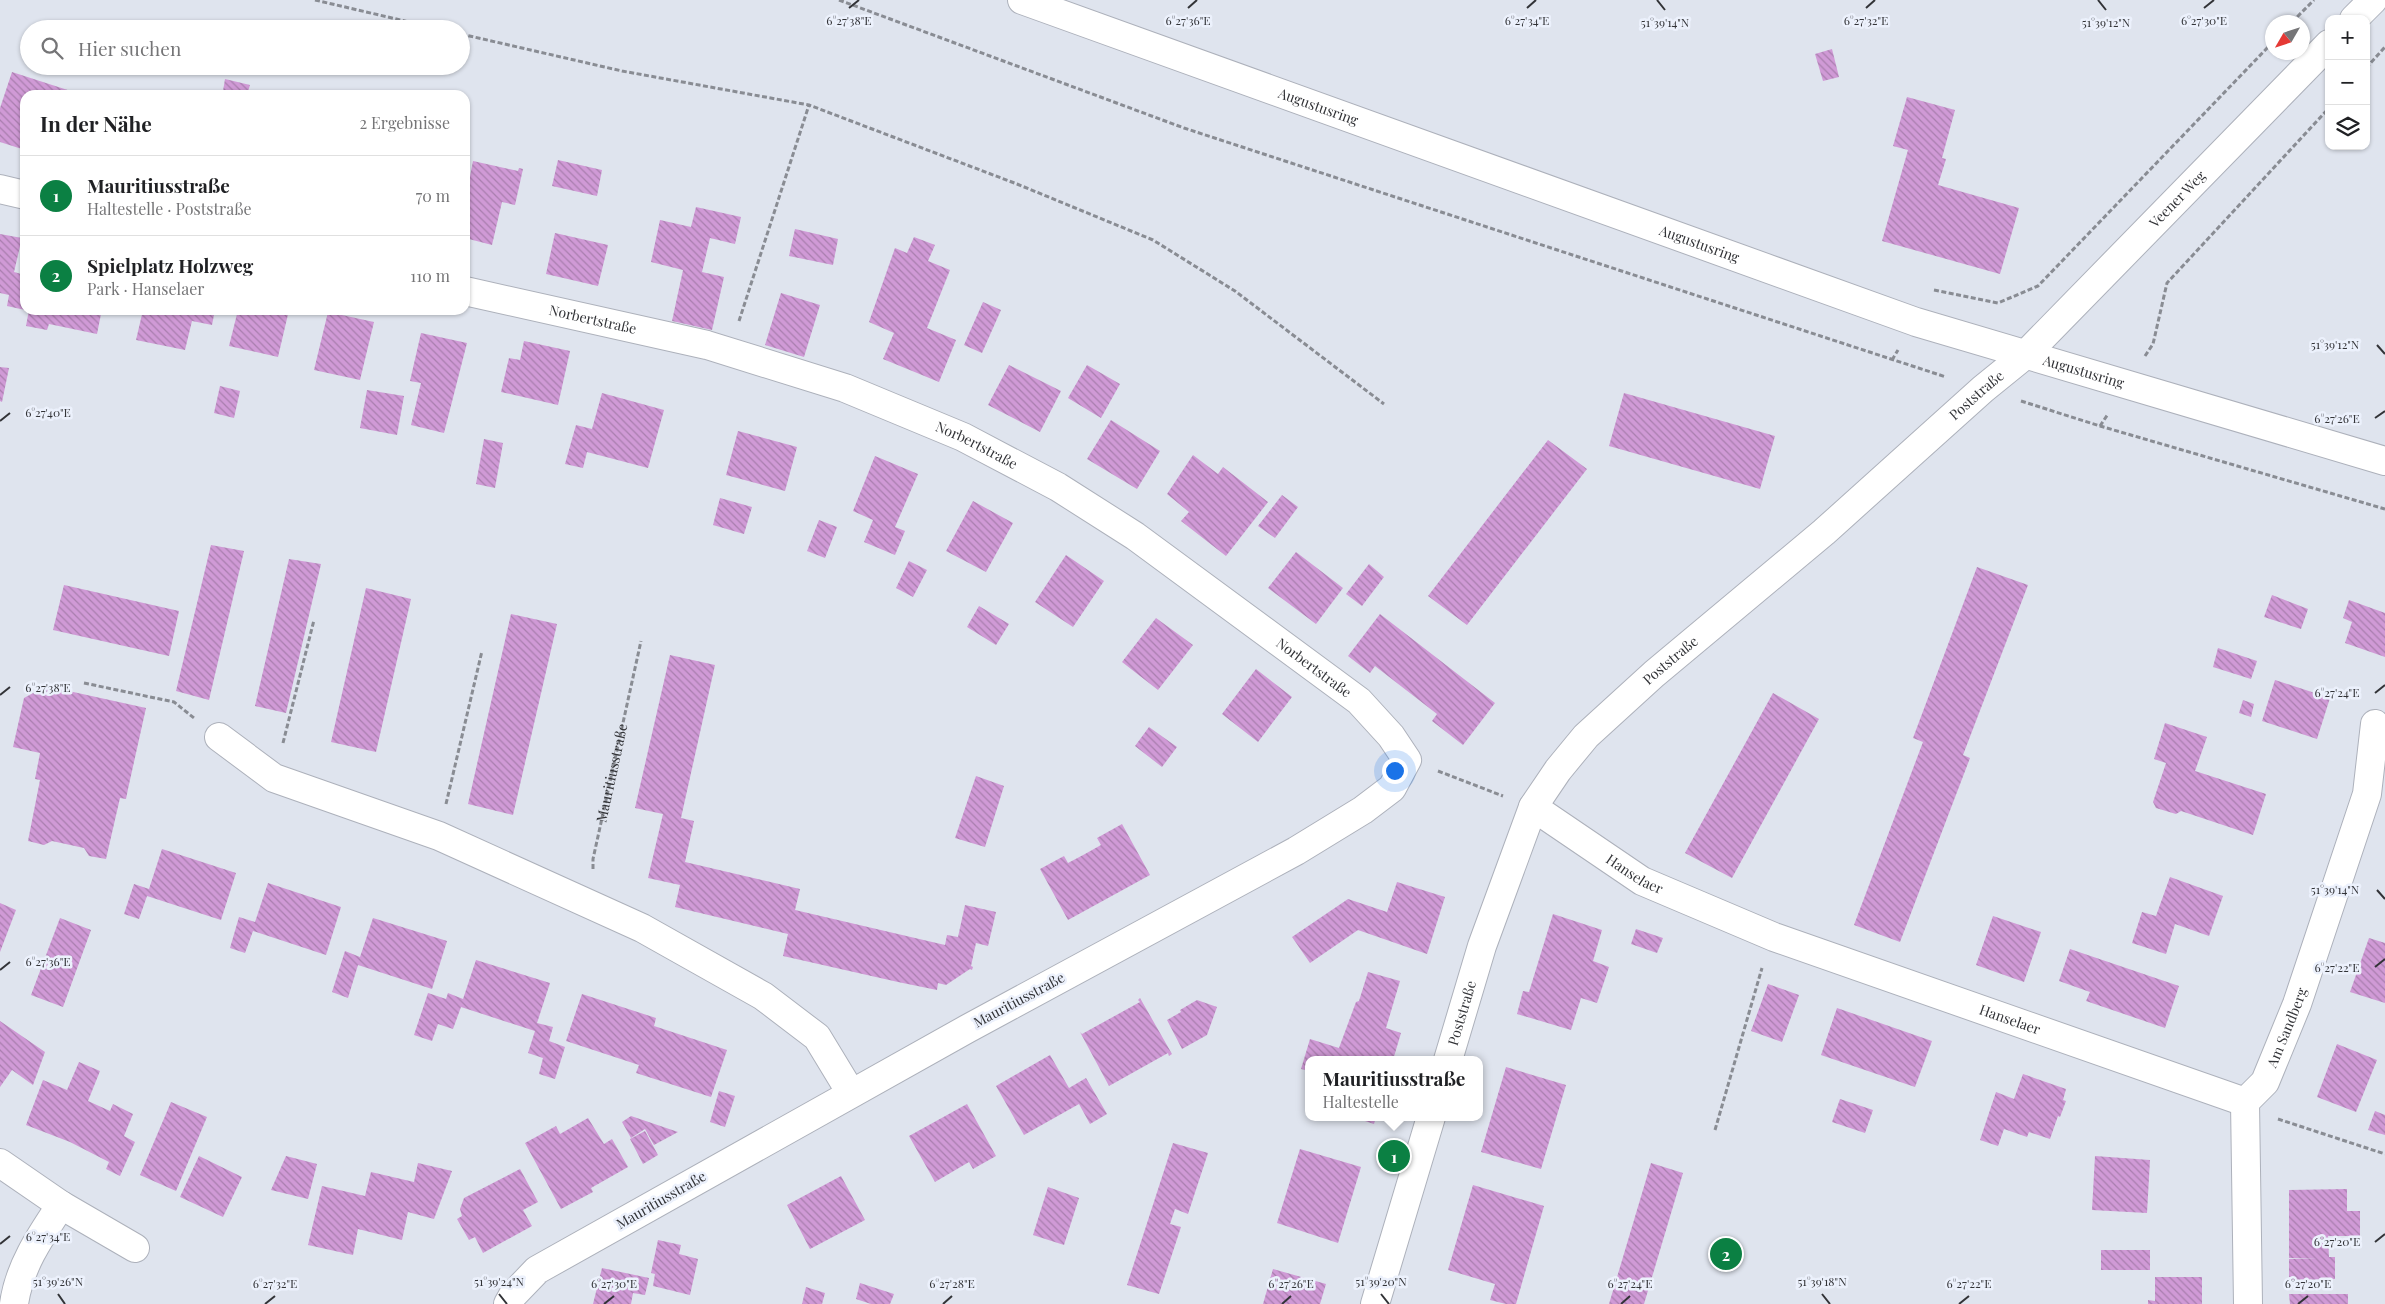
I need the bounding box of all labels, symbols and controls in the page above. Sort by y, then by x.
text: 6°27'38"E [826,12,872,28]
text: 6°27'36"E [1165,12,1211,28]
text: 6°27'34"E [1505,12,1549,28]
text: 6°27'32"E [1844,12,1888,28]
text: 6°27'30"E [2181,12,2227,28]
text: 51°39'14"N [1641,14,1690,30]
text: 51°39'12"N [2082,14,2131,30]
north arrow [2265,15,2310,60]
map controls [2325,15,2370,150]
button: + [2325,15,2370,60]
search box [20,20,470,75]
icon: search [38,34,66,62]
text: Hier suchen [78,35,181,61]
button: − [2325,60,2370,105]
street label: Augustusring [1275,83,1362,130]
button: layers [2325,105,2370,150]
text: In der Nähe [40,109,152,137]
text: 2 Ergebnisse [359,112,450,133]
street label: Veener Weg [2144,166,2210,232]
text: Mauritiusstraße [87,172,230,198]
text: 1 [53,185,59,206]
text: 70 m [416,185,450,206]
text: Haltestelle · Poststraße [87,198,252,219]
street label: Augustusring [1656,220,1743,267]
text: Spielplatz Holzweg [87,252,253,278]
text: 2 [52,265,60,286]
text: 110 m [410,265,450,286]
text: Park · Hanselaer [87,278,204,299]
street label: Norbertstraße [547,300,639,338]
text: 51°39'12"N [2311,336,2360,352]
street label: Augustusring [2040,350,2127,392]
street label: Poststraße [1945,366,2008,424]
text: 6°27'40"E [25,404,71,420]
text: 6°27'26"E [2314,410,2360,426]
street label: Norbertstraße [933,417,1021,473]
street label: Poststraße [1638,631,1702,689]
street label: Norbertstraße [1273,633,1356,701]
text: 6°27'38"E [25,679,71,695]
text: 6°27'24"E [2314,684,2360,700]
street label: Mauritiusstraße [591,722,632,824]
your location [1382,758,1408,784]
street label: Hanselaer [1603,849,1667,898]
text: 51°39'14"N [2311,881,2360,897]
text: 6°27'36"E [25,953,71,969]
text: 6°27'22"E [2315,959,2359,975]
street label: Mauritiusstraße [970,968,1068,1032]
street label: Poststraße [1443,978,1480,1048]
street label: Am Sandberg [2262,985,2311,1071]
street label: Hanselaer [1977,1000,2044,1039]
popup [1305,1056,1483,1121]
text: Mauritiusstraße [1323,1065,1465,1091]
text: Haltestelle [1323,1091,1399,1112]
pin: 1 [1378,1137,1410,1175]
street label: Mauritiusstraße [612,1166,709,1233]
text: 6°27'34"E [26,1228,70,1244]
text: 6°27'20"E [2314,1233,2360,1249]
pin: 2 [1710,1235,1742,1273]
text: 51°39'26"N [33,1273,84,1289]
text: 51°39'24"N [474,1273,524,1289]
text: 51°39'20"N [1355,1273,1407,1289]
text: 51°39'18"N [1797,1273,1847,1289]
text: 6°27'32"E [253,1275,297,1291]
text: 6°27'30"E [591,1275,637,1291]
text: 6°27'28"E [929,1275,975,1291]
text: 6°27'26"E [1268,1275,1314,1291]
text: 6°27'24"E [1607,1275,1653,1291]
text: 6°27'22"E [1947,1275,1991,1291]
text: 6°27'20"E [2285,1275,2331,1291]

